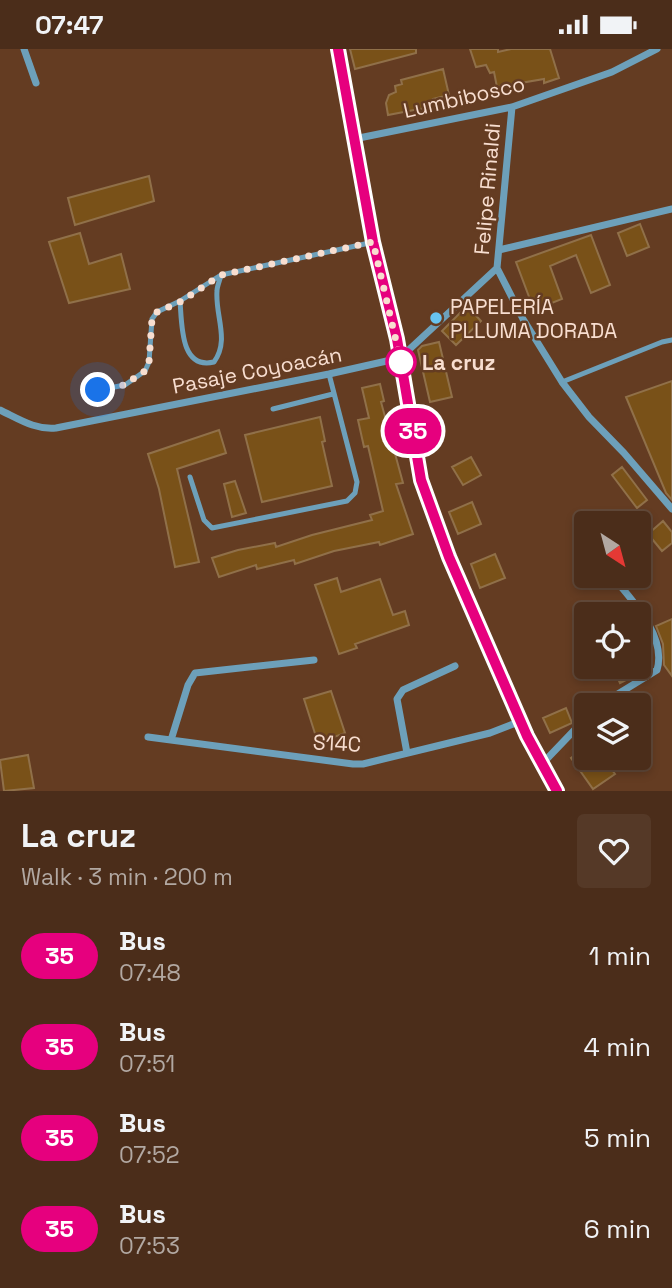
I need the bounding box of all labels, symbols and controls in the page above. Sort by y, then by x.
text: 07:47 [35,8,103,42]
street label: Lumbibosco [401,70,527,124]
street label: Felipe Rinaldi [468,122,506,256]
place label: PAPELERÍA PLLUMA DORADA [450,293,617,344]
marker: PAPELERÍA PLLUMA DORADA [428,310,444,326]
street label: Pasaje Coyoacán [170,340,344,400]
marker: La cruz [386,347,416,377]
place label: La cruz [422,349,495,376]
your location [80,372,115,407]
line badge: 35 [382,408,444,454]
text: 35 [399,415,428,446]
north arrow [574,511,651,588]
map controls [574,511,651,770]
button: locate [574,602,651,679]
button: layers [574,693,651,770]
street label: S14C [312,728,362,758]
button: heart [577,814,651,888]
text: La cruz [21,815,136,857]
text: Walk · 3 min · 200 m [21,862,233,892]
text: Bus [119,924,166,958]
text: 1 min [589,939,651,973]
text: 35 [45,940,74,971]
text: 07:48 [119,958,181,988]
text: Bus [119,1015,166,1049]
text: 4 min [583,1030,651,1064]
text: 35 [45,1031,74,1062]
text: 07:51 [119,1049,175,1079]
text: Bus [119,1106,166,1140]
text: 5 min [584,1121,651,1155]
text: 35 [45,1122,74,1153]
text: 07:52 [119,1140,180,1170]
text: Bus [119,1197,166,1231]
text: 6 min [584,1212,651,1246]
text: 35 [45,1213,74,1244]
text: 07:53 [119,1231,180,1261]

